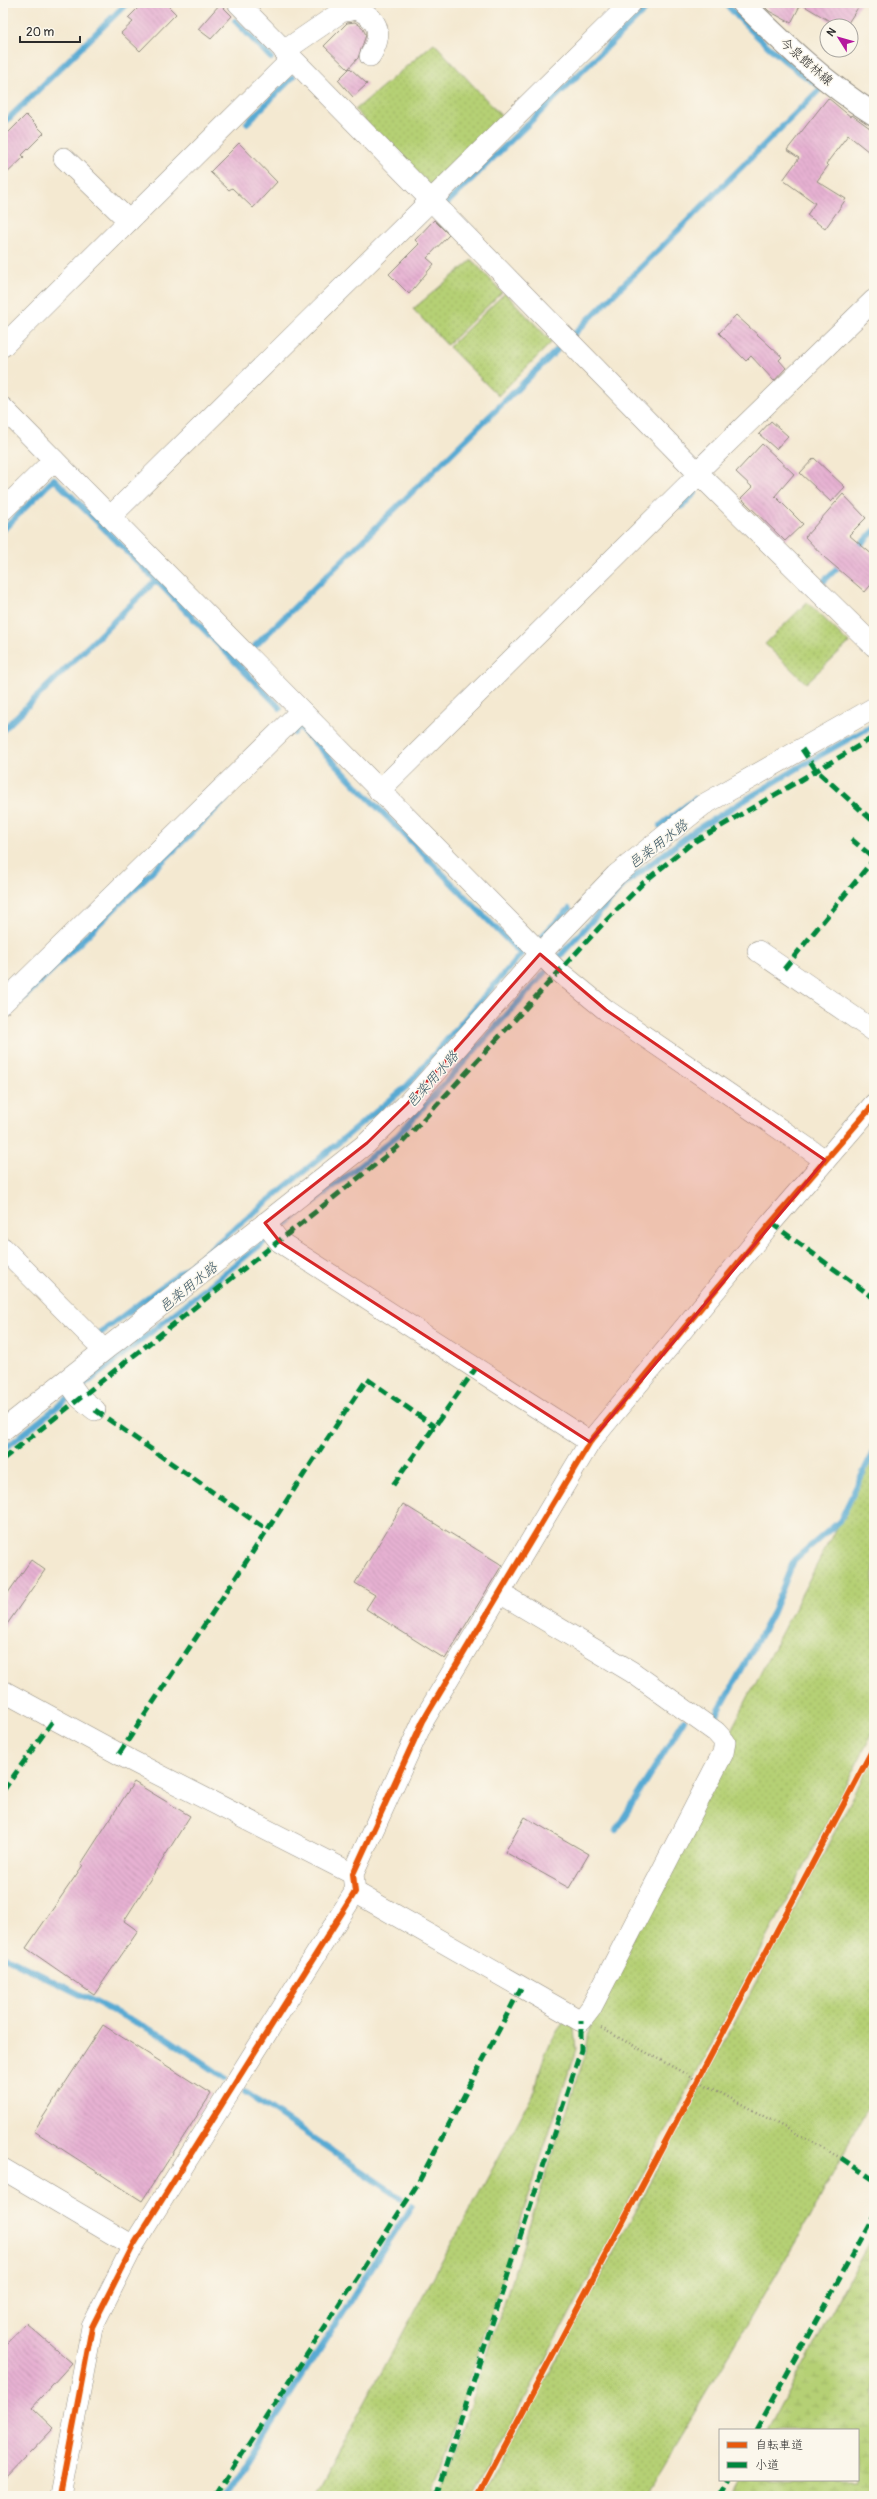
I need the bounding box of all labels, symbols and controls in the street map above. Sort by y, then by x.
scale bar [20,18,80,44]
north arrow [819,18,859,58]
text: 20 m [26,25,55,40]
text: N [824,25,839,39]
street label: 今泉館林線 [777,34,837,90]
water label: 邑楽用水路 [625,816,692,872]
water label: 邑楽用水路 [403,1047,463,1111]
water label: 邑楽用水路 [156,1258,222,1316]
legend [719,2429,859,2481]
text: 自転車道 [755,2438,803,2453]
text: 小道 [755,2458,779,2473]

